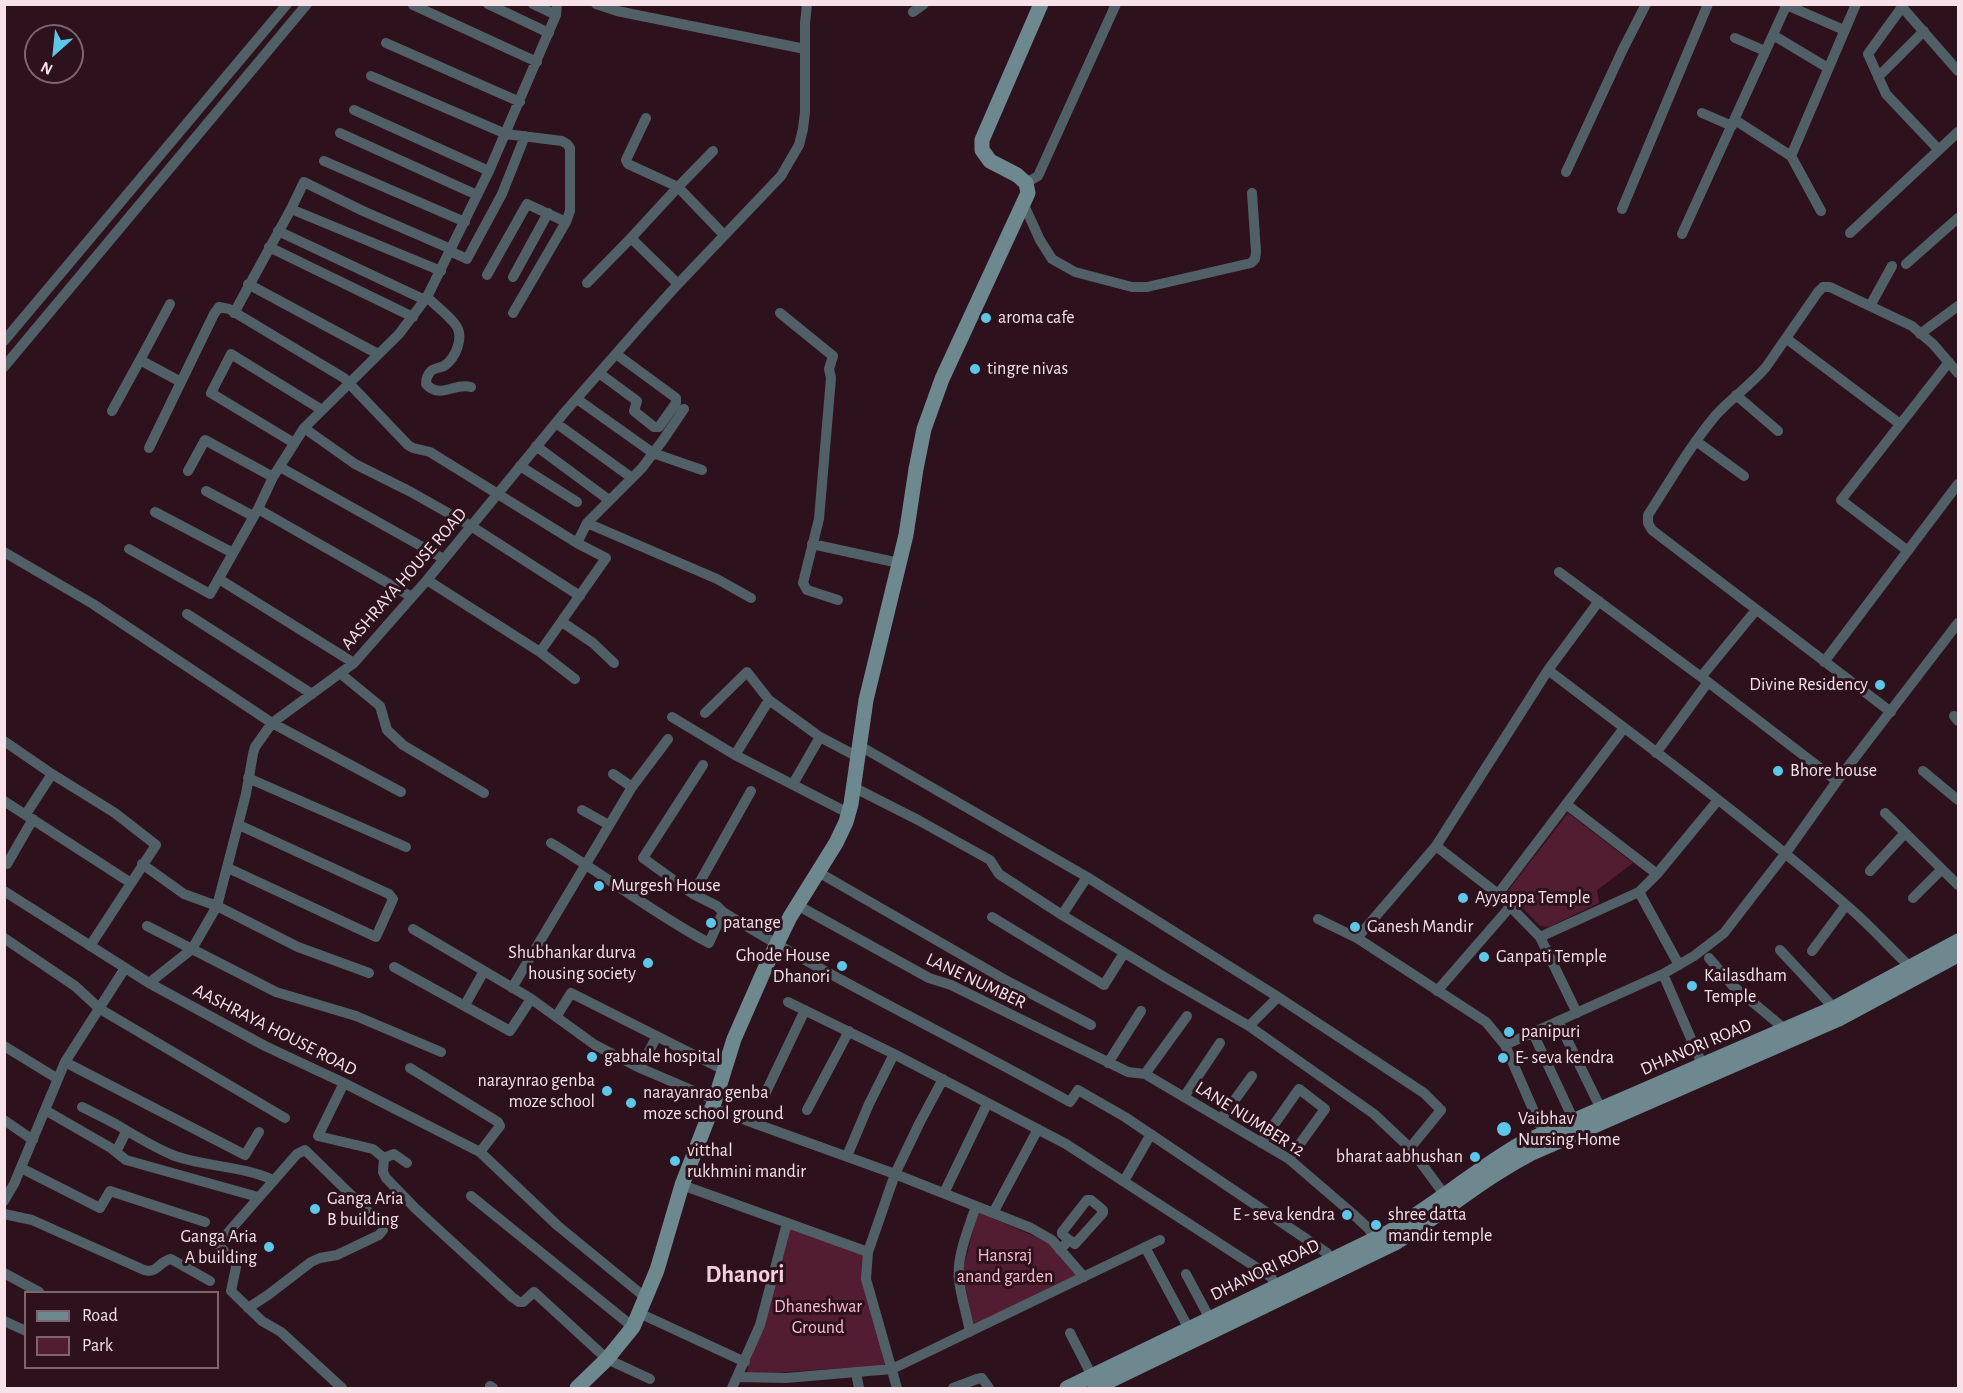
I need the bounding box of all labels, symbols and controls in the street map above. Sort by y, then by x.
north arrow [24,24,84,84]
text: N [38,59,55,78]
place label: aroma cafe [998,307,1075,329]
marker: aroma cafe [979,311,993,325]
place label: tingre nivas [987,358,1068,380]
marker: tingre nivas [968,362,982,376]
street label: AASHRAYA HOUSE ROAD [336,504,472,654]
place label: Divine Residency [1749,674,1868,696]
marker: Divine Residency [1873,678,1887,692]
place label: Bhore house [1790,760,1877,782]
marker: Bhore house [1771,764,1785,778]
place label: Murgesh House [611,875,721,897]
marker: Murgesh House [592,879,606,893]
place label: Ayyappa Temple [1475,887,1590,909]
marker: Ayyappa Temple [1456,891,1470,905]
place label: patange [723,912,781,934]
marker: patange [704,916,718,930]
place label: Ganesh Mandir [1367,916,1473,938]
marker: Ganesh Mandir [1348,920,1362,934]
place label: Shubhankar durva housing society [508,942,636,984]
place label: Ghode House Dhanori [736,945,830,988]
place label: Ganpati Temple [1496,946,1607,968]
street label: LANE NUMBER [923,948,1029,1014]
marker: Ganpati Temple [1477,950,1491,964]
marker: Shubhankar durva housing society [641,956,655,970]
marker: Ghode House Dhanori [835,959,849,973]
place label: Kailasdham Temple [1704,965,1787,1008]
street label: AASHRAYA HOUSE ROAD [189,979,361,1081]
marker: Kailasdham Temple [1685,979,1699,993]
street label: DHANORI ROAD [1637,1014,1755,1080]
place label: panipuri [1521,1021,1580,1043]
marker: panipuri [1502,1025,1516,1039]
place label: gabhale hospital [604,1046,720,1068]
place label: E- seva kendra [1515,1047,1614,1069]
marker: gabhale hospital [585,1050,599,1064]
marker: E- seva kendra [1496,1051,1510,1065]
place label: naraynrao genba moze school [477,1070,595,1112]
street label: LANE NUMBER 12 [1191,1077,1309,1161]
place label: narayanrao genba moze school ground [643,1082,783,1124]
marker: naraynrao genba moze school [600,1084,614,1098]
marker: narayanrao genba moze school ground [624,1096,638,1110]
place label: Vaibhav Nursing Home [1518,1108,1620,1150]
marker: Vaibhav Nursing Home [1495,1120,1513,1138]
place label: vitthal rukhmini mandir [687,1140,806,1182]
place label: bharat aabhushan [1336,1146,1463,1168]
marker: bharat aabhushan [1468,1150,1482,1164]
marker: vitthal rukhmini mandir [668,1154,682,1168]
place label: Ganga Aria B building [327,1188,404,1230]
marker: Ganga Aria B building [308,1202,322,1216]
place label: E - seva kendra [1233,1204,1335,1226]
place label: shree datta mandir temple [1388,1204,1492,1246]
marker: E - seva kendra [1340,1208,1354,1222]
marker: shree datta mandir temple [1369,1218,1383,1232]
place label: Ganga Aria A building [180,1226,257,1268]
street label: DHANORI ROAD [1207,1234,1323,1306]
marker: Ganga Aria A building [262,1240,276,1254]
park label: Hansraj anand garden [957,1245,1053,1288]
district label: Dhanori [706,1261,784,1289]
legend [24,1291,219,1369]
park label: Dhaneshwar Ground [774,1296,862,1338]
text: Road [82,1307,118,1325]
text: Park [82,1337,113,1355]

